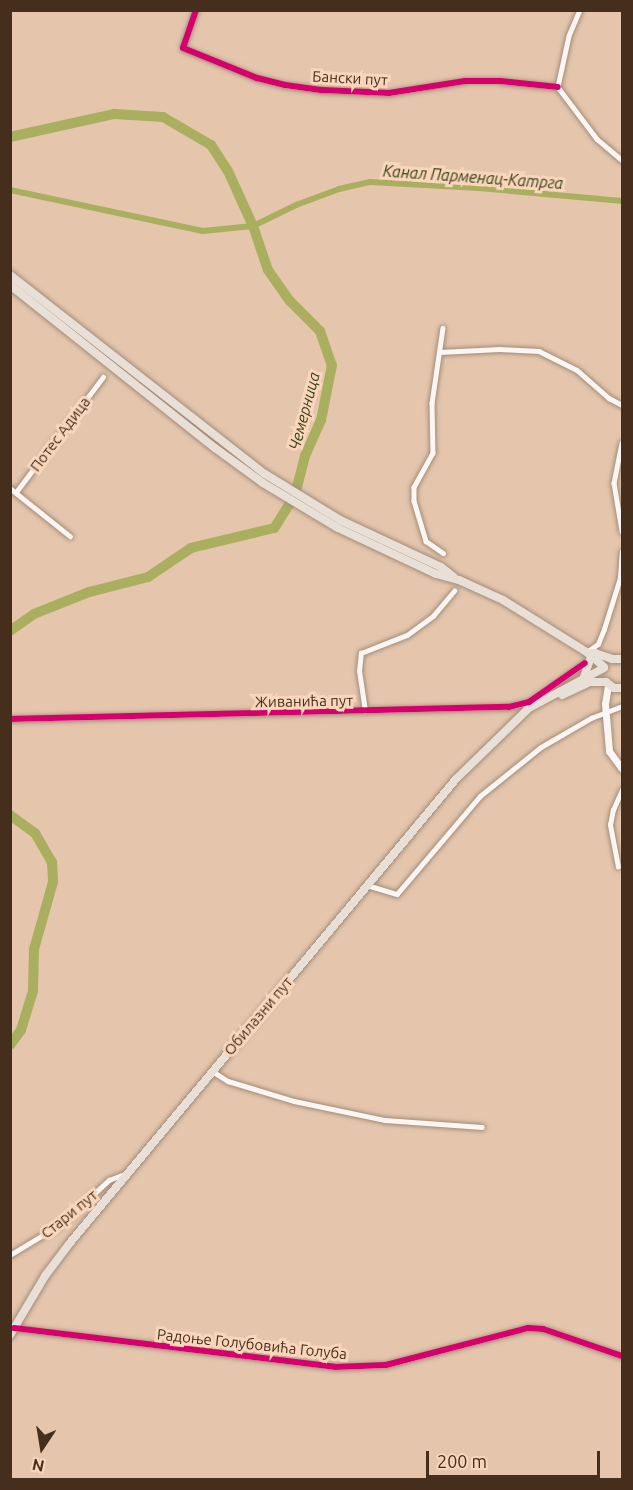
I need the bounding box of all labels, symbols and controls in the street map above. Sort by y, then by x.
street label: Бански пут [312,67,388,89]
water label: Канал Парменац-Катрга [382,161,564,193]
water label: Чемерница [284,370,324,452]
street label: Потес Адица [26,393,94,475]
street label: Живанића пут [255,691,353,711]
street label: Обилазни пут [220,973,296,1059]
street label: Стари пут [37,1186,101,1242]
street label: Радоње Голубовића Голуба [156,1325,348,1363]
north arrow [12,1418,72,1478]
scale bar [429,1439,603,1477]
text: 200 m [437,1451,487,1471]
text: N [31,1456,46,1476]

